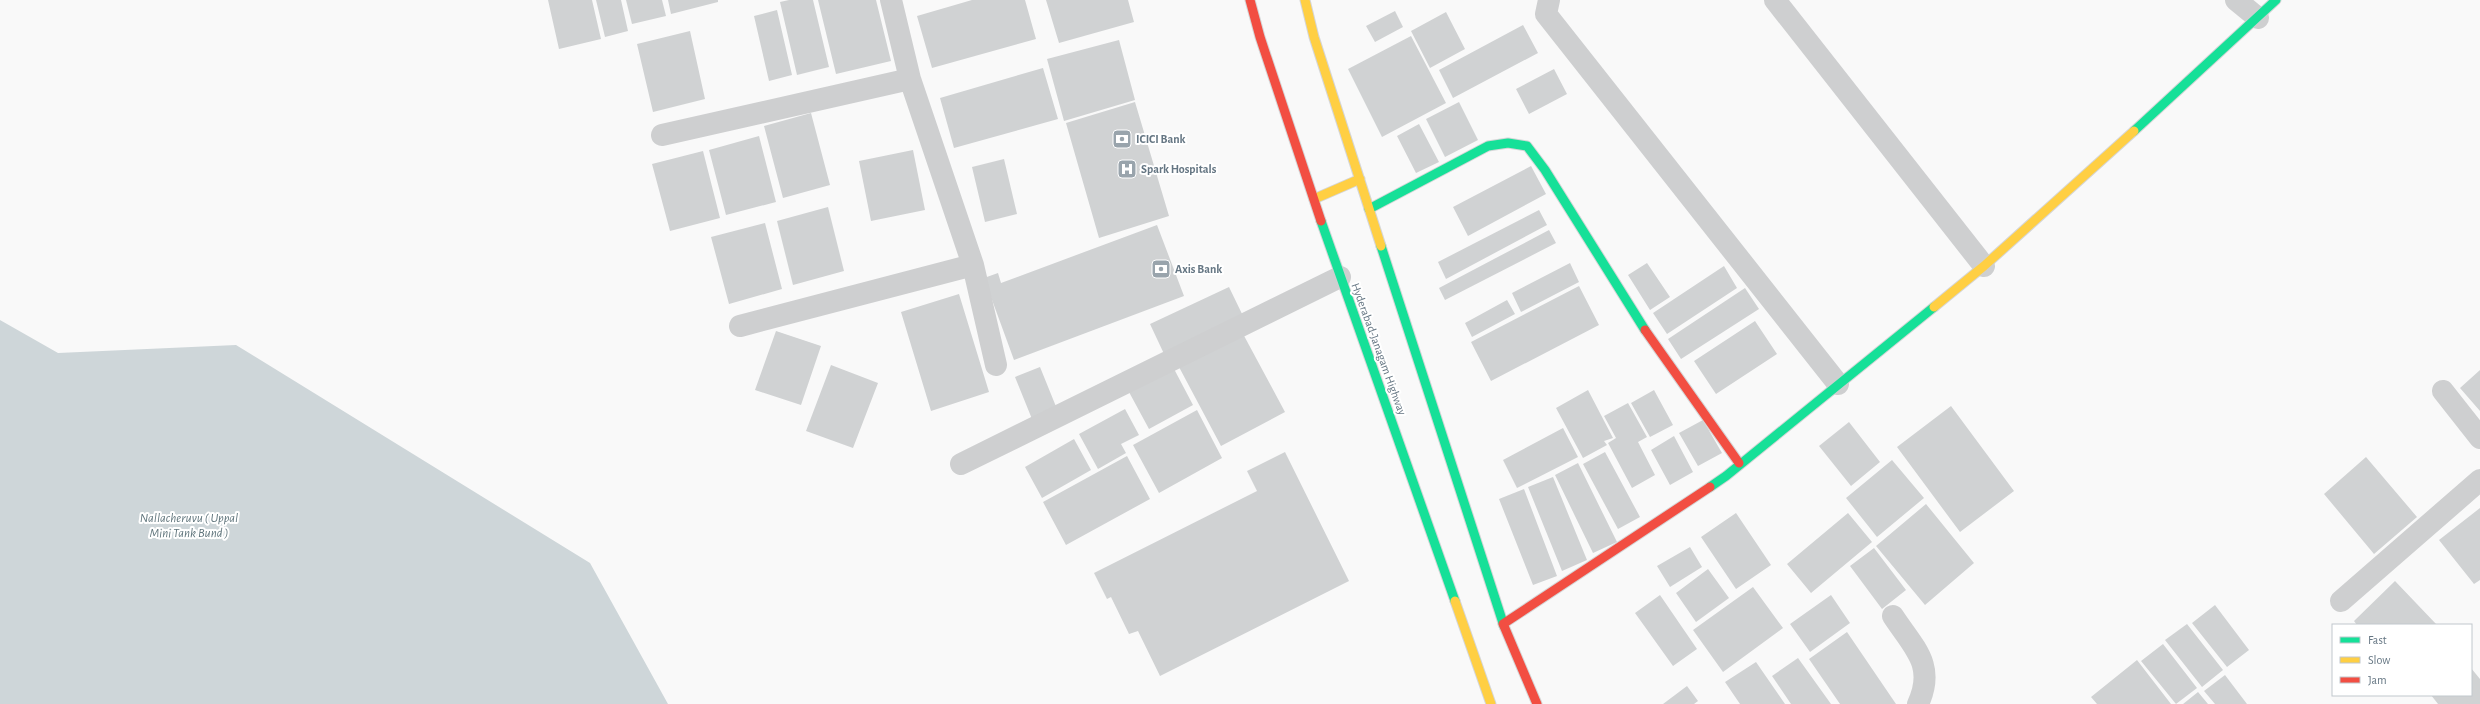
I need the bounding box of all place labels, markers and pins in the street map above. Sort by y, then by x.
bank icon: ICICI Bank [1111,128,1133,150]
place label: ICICI Bank [1136,133,1186,145]
hospital icon: Spark Hospitals [1116,158,1138,180]
place label: Spark Hospitals [1141,163,1217,175]
bank icon: Axis Bank [1150,258,1172,280]
place label: Axis Bank [1175,263,1222,275]

